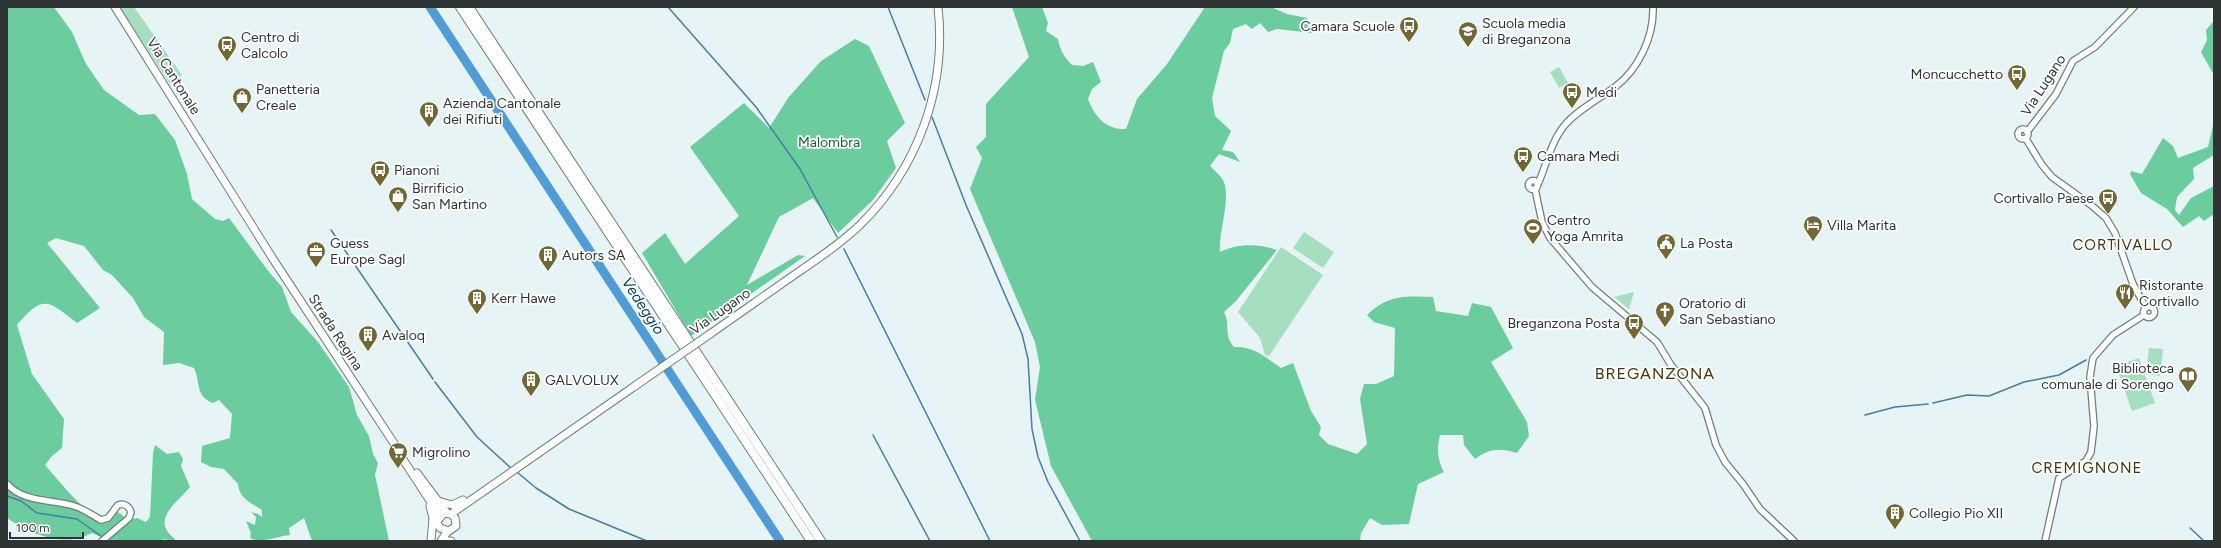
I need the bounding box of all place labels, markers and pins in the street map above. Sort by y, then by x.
bus stop icon: Camara Scuole [1398,15,1420,43]
place label: Scuola media di Breganzona [1482,15,1571,48]
place label: Camara Scuole [1301,18,1395,35]
school or university icon: Scuola media di Breganzona [1457,20,1479,48]
place label: Centro di Calcolo [241,29,300,62]
bus stop icon: Centro di Calcolo [216,34,238,62]
bus stop icon: Moncucchetto [2006,63,2028,91]
place label: Moncucchetto [1911,66,2003,83]
place label: Panetteria Creale [256,81,320,114]
bus stop icon: Medi [1561,81,1583,109]
place label: Medi [1586,84,1617,101]
shop icon: Panetteria Creale [231,86,253,114]
place label: Azienda Cantonale dei Rifiuti [443,95,561,128]
building icon: Azienda Cantonale dei Rifiuti [418,100,440,128]
bus stop icon: Camara Medi [1512,145,1534,173]
place label: Camara Medi [1537,148,1620,165]
bus stop icon: Pianoni [369,159,391,187]
place label: Pianoni [394,162,440,179]
place label: Birrificio San Martino [412,180,487,213]
shop icon: Birrificio San Martino [387,185,409,213]
bus stop icon: Cortivallo Paese [2097,187,2119,215]
place label: Cortivallo Paese [1994,190,2094,207]
place label: Centro Yoga Amrita [1547,212,1623,245]
hotel icon: Villa Marita [1802,214,1824,242]
sports icon: Centro Yoga Amrita [1522,217,1544,245]
place label: Villa Marita [1827,217,1896,234]
public building icon: La Posta [1655,232,1677,260]
place label: Guess Europe Sagl [330,235,405,268]
place label: La Posta [1680,235,1733,252]
office icon: Guess Europe Sagl [305,240,327,268]
building icon: Autors SA [537,244,559,272]
place label: Autors SA [562,247,626,264]
place label: Ristorante Cortivallo [2139,277,2204,310]
restaurant icon: Ristorante Cortivallo [2114,282,2136,310]
building icon: Kerr Hawe [466,287,488,315]
place label: Kerr Hawe [491,290,556,307]
place label: Oratorio di San Sebastiano [1679,295,1776,328]
church icon: Oratorio di San Sebastiano [1654,300,1676,328]
bus stop icon: Breganzona Posta [1623,312,1645,340]
place label: Breganzona Posta [1507,315,1620,332]
building icon: Avaloq [357,324,379,352]
place label: Avaloq [382,327,425,344]
place label: Biblioteca comunale di Sorengo [2041,360,2174,393]
library icon: Biblioteca comunale di Sorengo [2177,365,2199,393]
building icon: GALVOLUX [520,369,542,397]
place label: GALVOLUX [545,372,619,389]
supermarket icon: Migrolino [387,441,409,469]
place label: Migrolino [412,444,470,461]
building icon: Collegio Pio XII [1884,502,1906,530]
place label: Collegio Pio XII [1909,505,2003,522]

